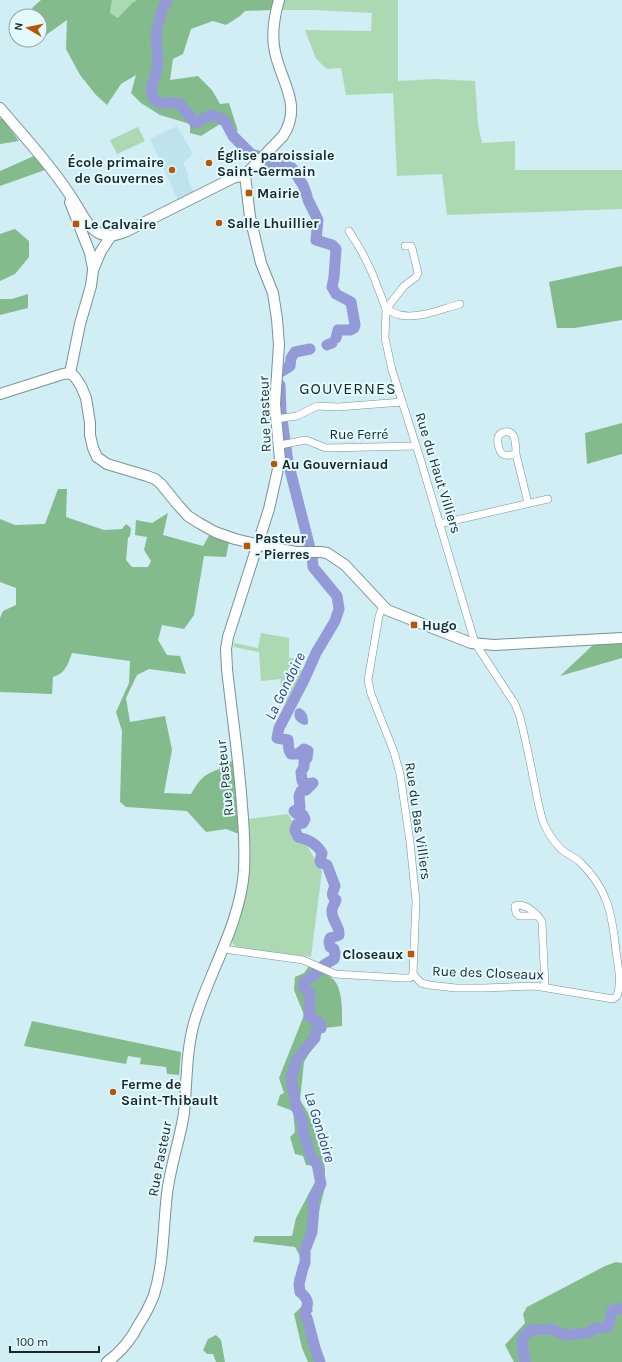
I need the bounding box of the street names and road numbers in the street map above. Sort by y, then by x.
street label: Rue Pasteur [255,375,275,452]
street label: Rue du Haut Villiers [412,411,464,535]
street label: Rue Ferré [329,426,389,443]
street label: Rue Pasteur [212,738,237,817]
street label: Rue du Bas Villiers [401,761,435,881]
street label: Rue des Closeaux [432,963,544,983]
street label: Rue Pasteur [144,1119,176,1198]

